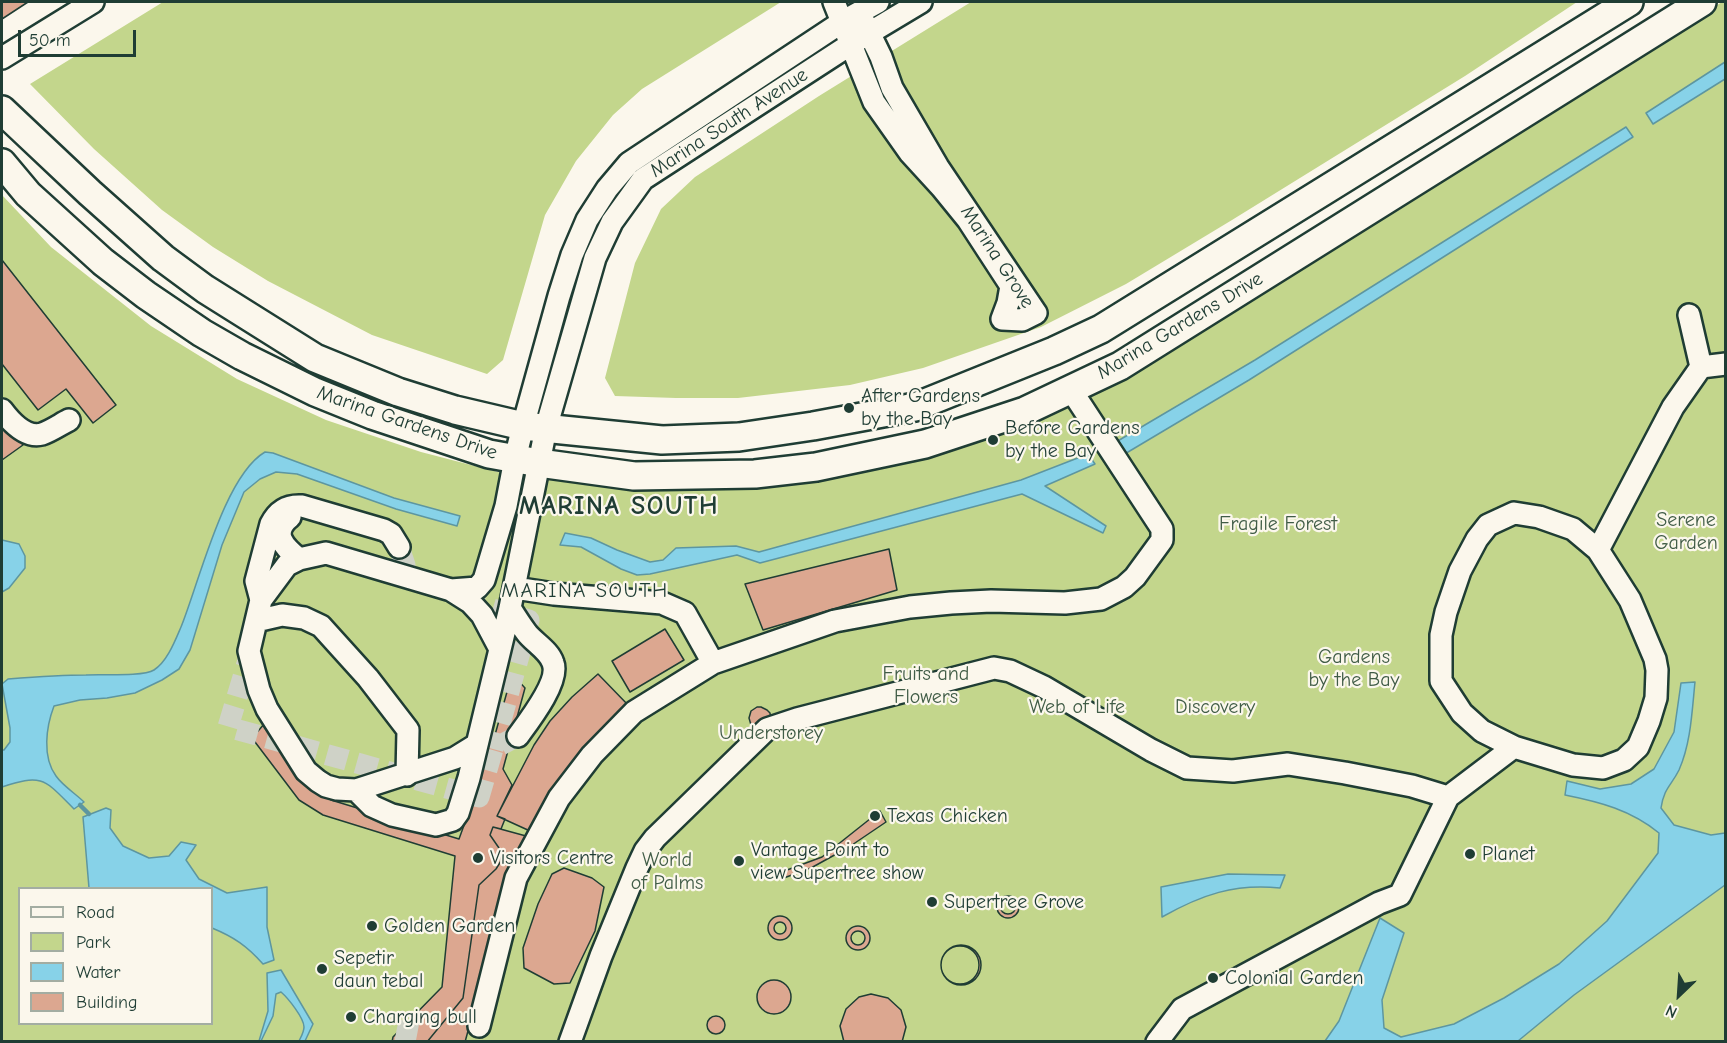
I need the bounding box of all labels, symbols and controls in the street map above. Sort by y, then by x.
scale bar [21,18,140,56]
text: 50 m [29,30,71,51]
street label: Marina South Avenue [646,63,812,183]
street label: Marina Grove [955,201,1039,313]
street label: Marina Gardens Drive [1093,267,1267,385]
street label: Marina Gardens Drive [314,381,500,465]
place label: After Gardens by the Bay [861,384,980,431]
marker: After Gardens by the Bay [842,401,856,415]
place label: Before Gardens by the Bay [1005,416,1139,463]
marker: Before Gardens by the Bay [986,433,1000,447]
district label: MARINA SOUTH [519,491,719,523]
park label: Serene Garden [1654,508,1718,555]
park label: Fragile Forest [1219,512,1337,536]
district label: MARINA SOUTH [501,578,669,604]
park label: Gardens by the Bay [1308,645,1400,692]
park label: Fruits and Flowers [883,662,969,709]
park label: Web of Life [1029,695,1125,719]
park label: Discovery [1175,695,1255,719]
park label: Understorey [719,721,823,745]
place label: Texas Chicken [887,804,1008,828]
marker: Texas Chicken [868,809,882,823]
place label: Vantage Point to view Supertree show [751,838,924,885]
place label: Planet [1482,842,1535,866]
place label: Visitors Centre [490,846,613,870]
marker: Planet [1463,847,1477,861]
park label: World of Palms [631,848,703,895]
marker: Visitors Centre [471,851,485,865]
marker: Vantage Point to view Supertree show [732,854,746,868]
legend [18,887,213,1025]
place label: Supertree Grove [944,890,1084,914]
marker: Supertree Grove [925,895,939,909]
text: Road [76,902,115,923]
place label: Golden Garden [384,914,515,938]
marker: Golden Garden [365,919,379,933]
text: Park [76,932,110,953]
place label: Sepetir daun tebal [334,946,423,993]
text: Water [76,962,120,983]
marker: Sepetir daun tebal [315,962,329,976]
north arrow [1649,965,1709,1025]
place label: Colonial Garden [1225,966,1363,990]
marker: Colonial Garden [1206,971,1220,985]
text: Building [76,992,138,1013]
text: N [1663,1001,1680,1022]
place label: Charging bull [363,1005,477,1029]
marker: Charging bull [344,1010,358,1024]

